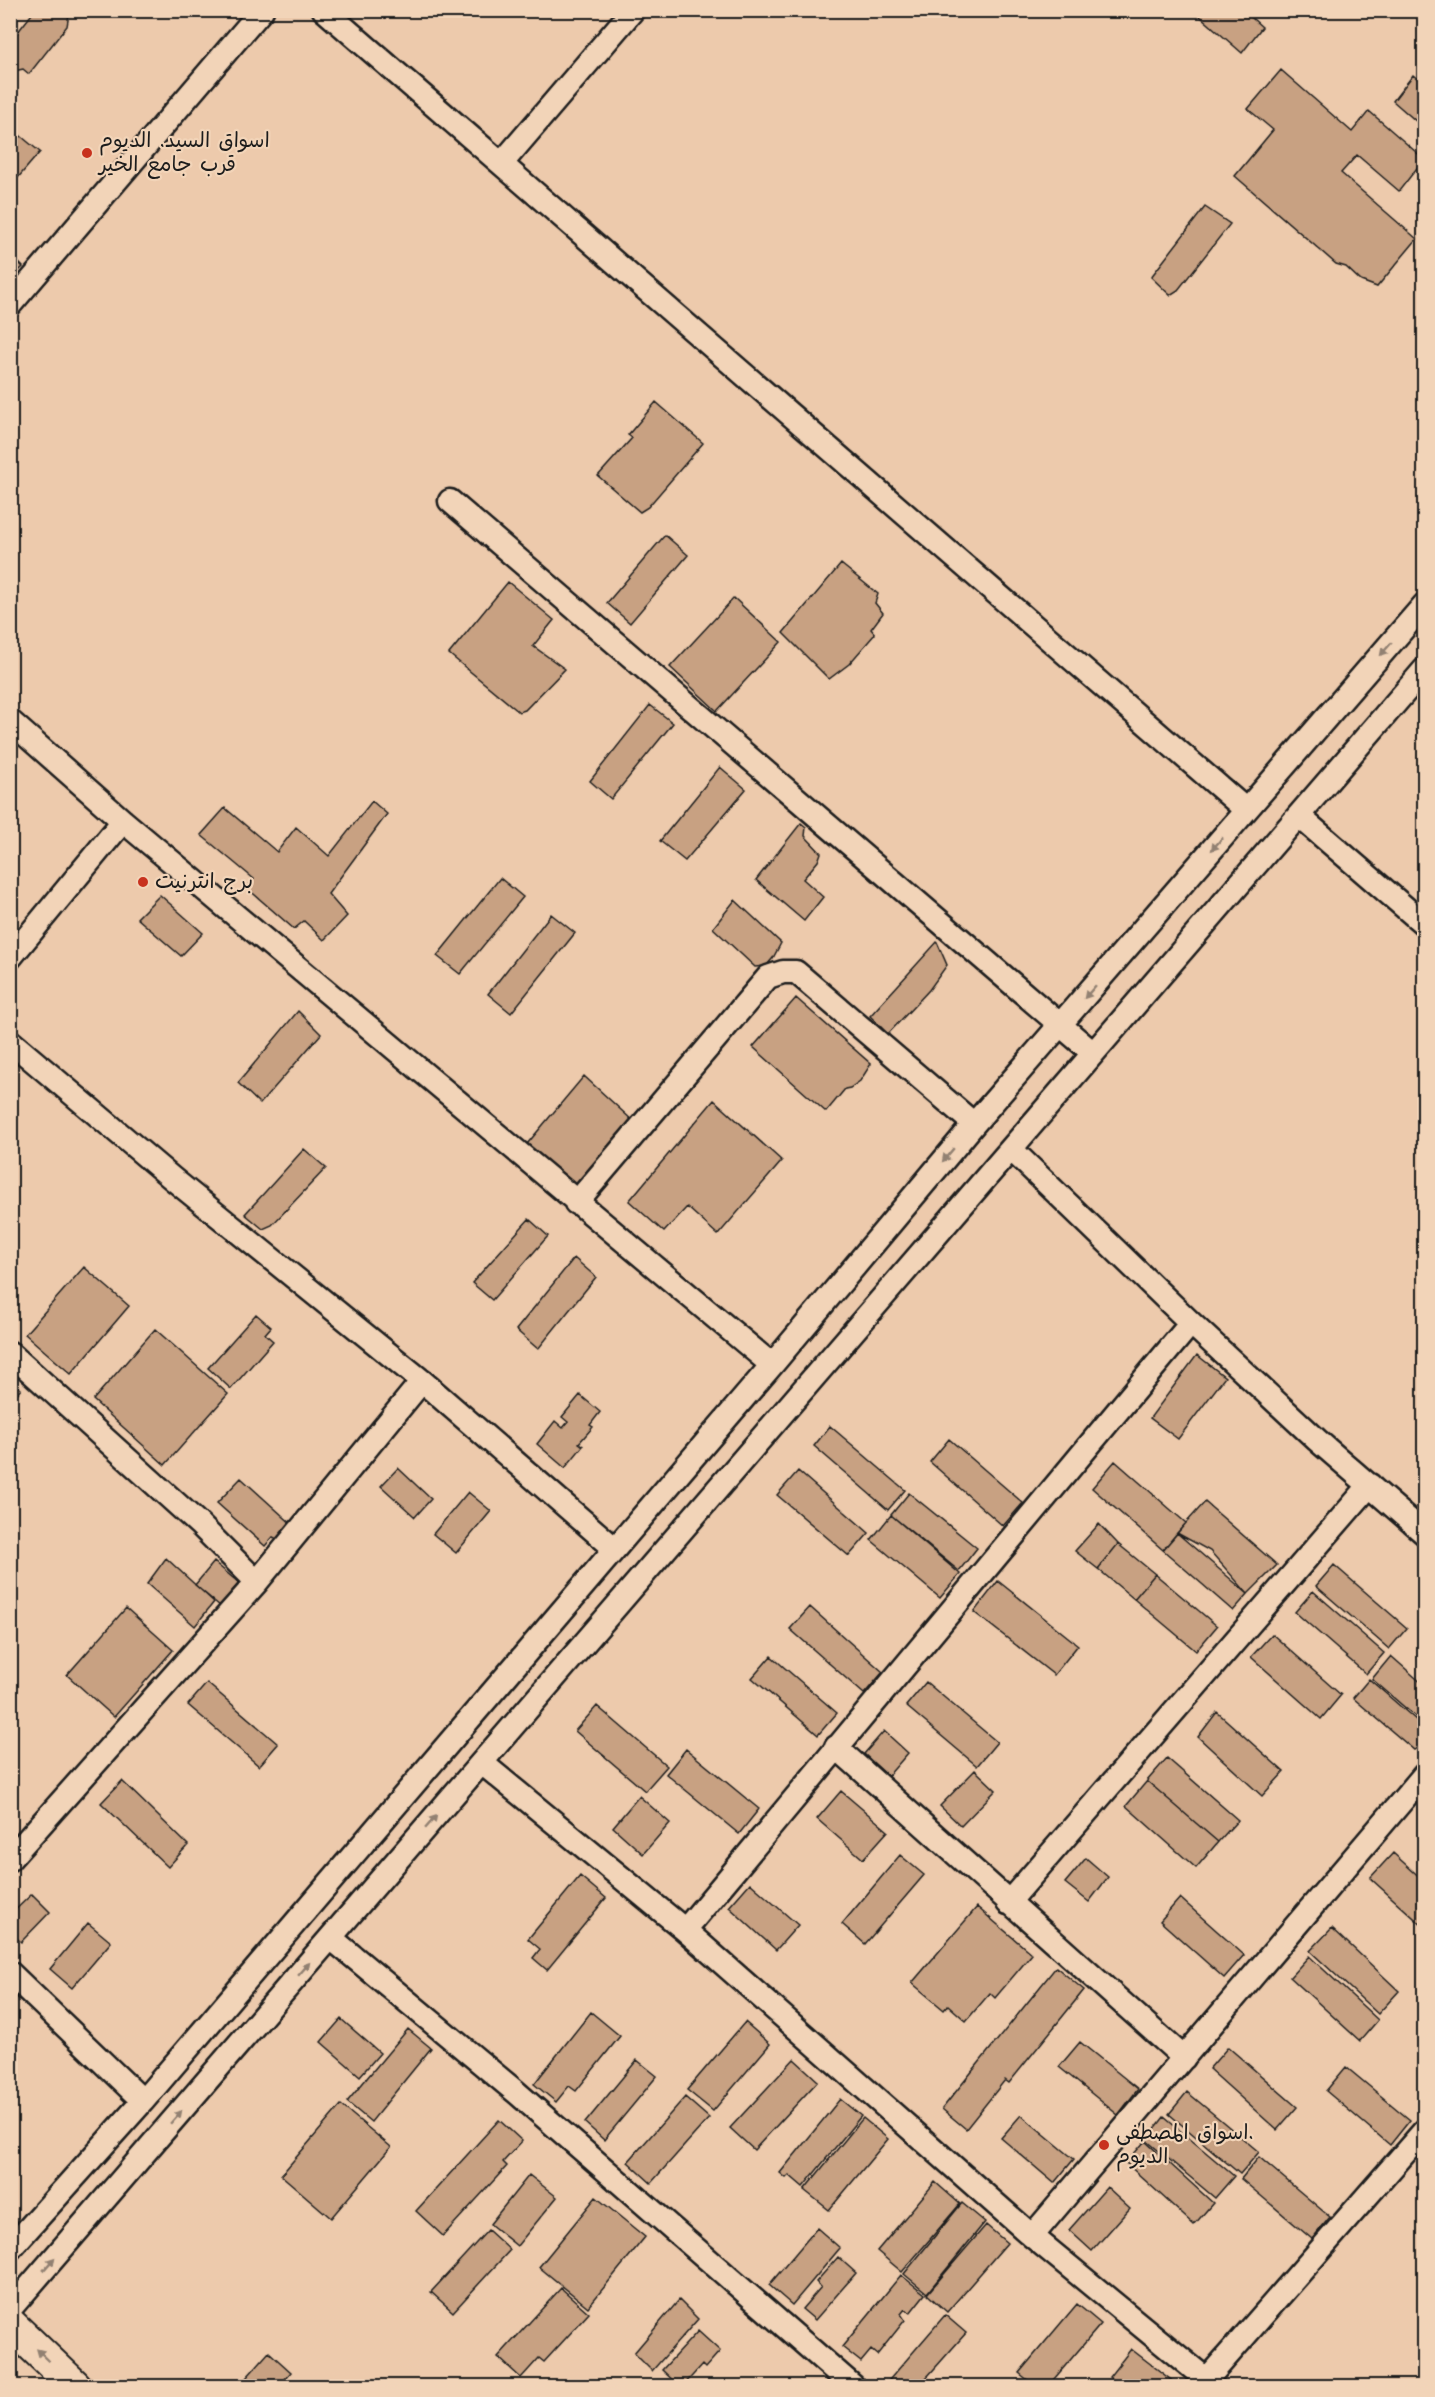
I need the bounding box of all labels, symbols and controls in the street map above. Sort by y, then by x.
place label: اسواق السيد. الديوم قرب جامع الخير [97,125,270,182]
marker: اسواق السيد. الديوم قرب جامع الخير [80,146,94,160]
one-way arrow [1380,641,1393,656]
one-way arrow [1211,836,1224,851]
place label: برج انترنيت [155,866,253,899]
marker: برج انترنيت [136,875,150,889]
one-way arrow [1083,984,1096,1000]
one-way arrow [942,1147,955,1163]
one-way arrow [424,1815,437,1830]
one-way arrow [297,1961,310,1977]
one-way arrow [169,2110,182,2125]
place label: اسواق المصطفى. الديوم [1116,2117,1253,2174]
marker: اسواق المصطفى. الديوم [1097,2138,1111,2152]
one-way arrow [42,2257,55,2272]
one-way arrow [35,2348,50,2362]

